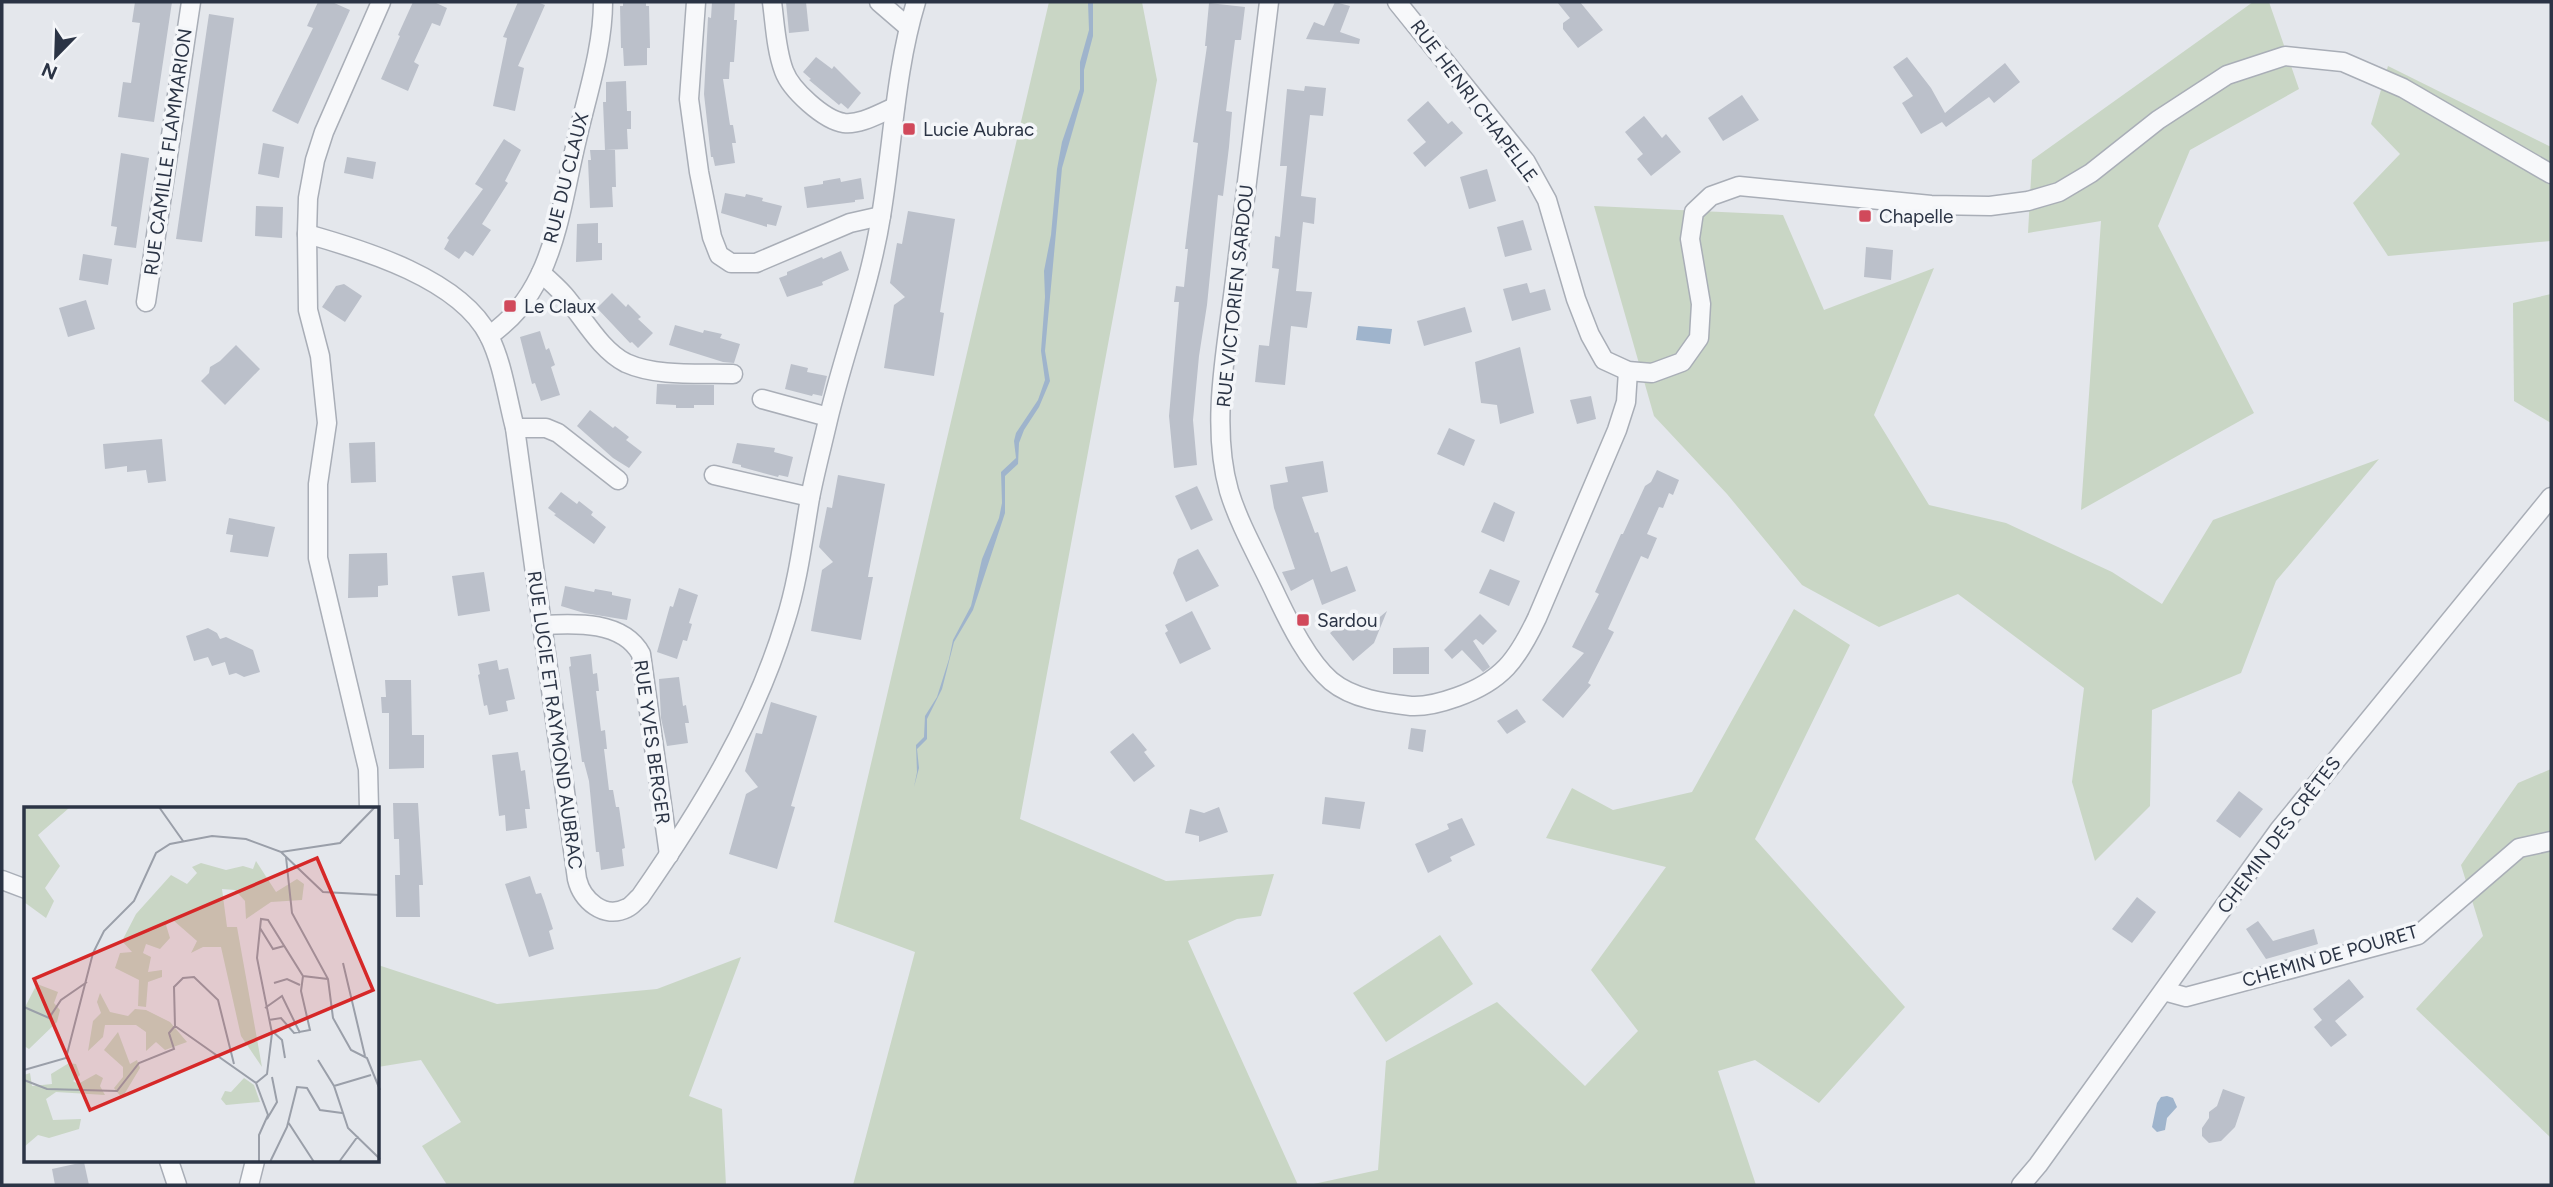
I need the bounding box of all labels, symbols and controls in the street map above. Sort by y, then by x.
street label: RUE HENRI CHAPELLE [1405,15,1543,187]
north arrow [21,21,91,91]
street label: RUE CAMILLE FLAMMARION [139,27,197,277]
text: N [38,58,61,85]
street label: RUE DU CLAUX [539,110,593,246]
place label: Lucie Aubrac [923,118,1034,141]
marker: Lucie Aubrac [901,121,917,137]
street label: RUE VICTORIEN SARDOU [1212,183,1258,409]
place label: Chapelle [1879,205,1953,228]
marker: Chapelle [1857,208,1873,224]
place label: Le Claux [524,295,596,318]
marker: Le Claux [502,298,518,314]
street label: RUE LUCIE ET RAYMOND AUBRAC [523,569,587,871]
place label: Sardou [1317,609,1378,632]
marker: Sardou [1295,612,1311,628]
street label: RUE YVES BERGER [629,658,675,826]
street label: CHEMIN DES CRÊTES [2212,752,2346,918]
inset map [24,807,380,1162]
street label: CHEMIN DE POURET [2240,920,2421,992]

